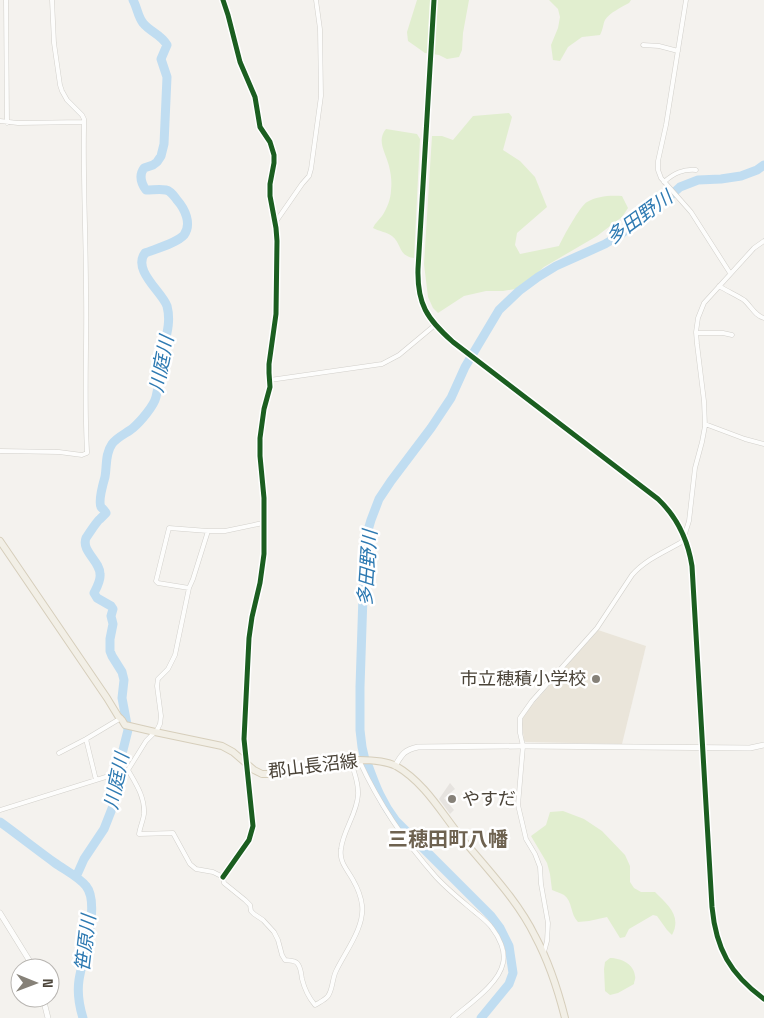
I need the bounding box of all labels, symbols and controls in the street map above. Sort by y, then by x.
water label: 多田野川 [601,184,679,250]
water label: 川庭川 [144,332,180,394]
water label: 多田野川 [352,527,383,607]
place label: 市立穂積小学校 [460,667,586,690]
marker: 市立穂積小学校 [590,673,602,685]
water label: 川庭川 [98,749,135,812]
street label: 郡山長沼線 [267,749,359,782]
place label: やすだ [462,787,516,810]
marker: やすだ [446,793,458,805]
district label: 三穂田町八幡 [388,826,508,852]
water label: 笹原川 [70,911,102,973]
north arrow [10,958,60,1008]
text: N [39,978,57,988]

